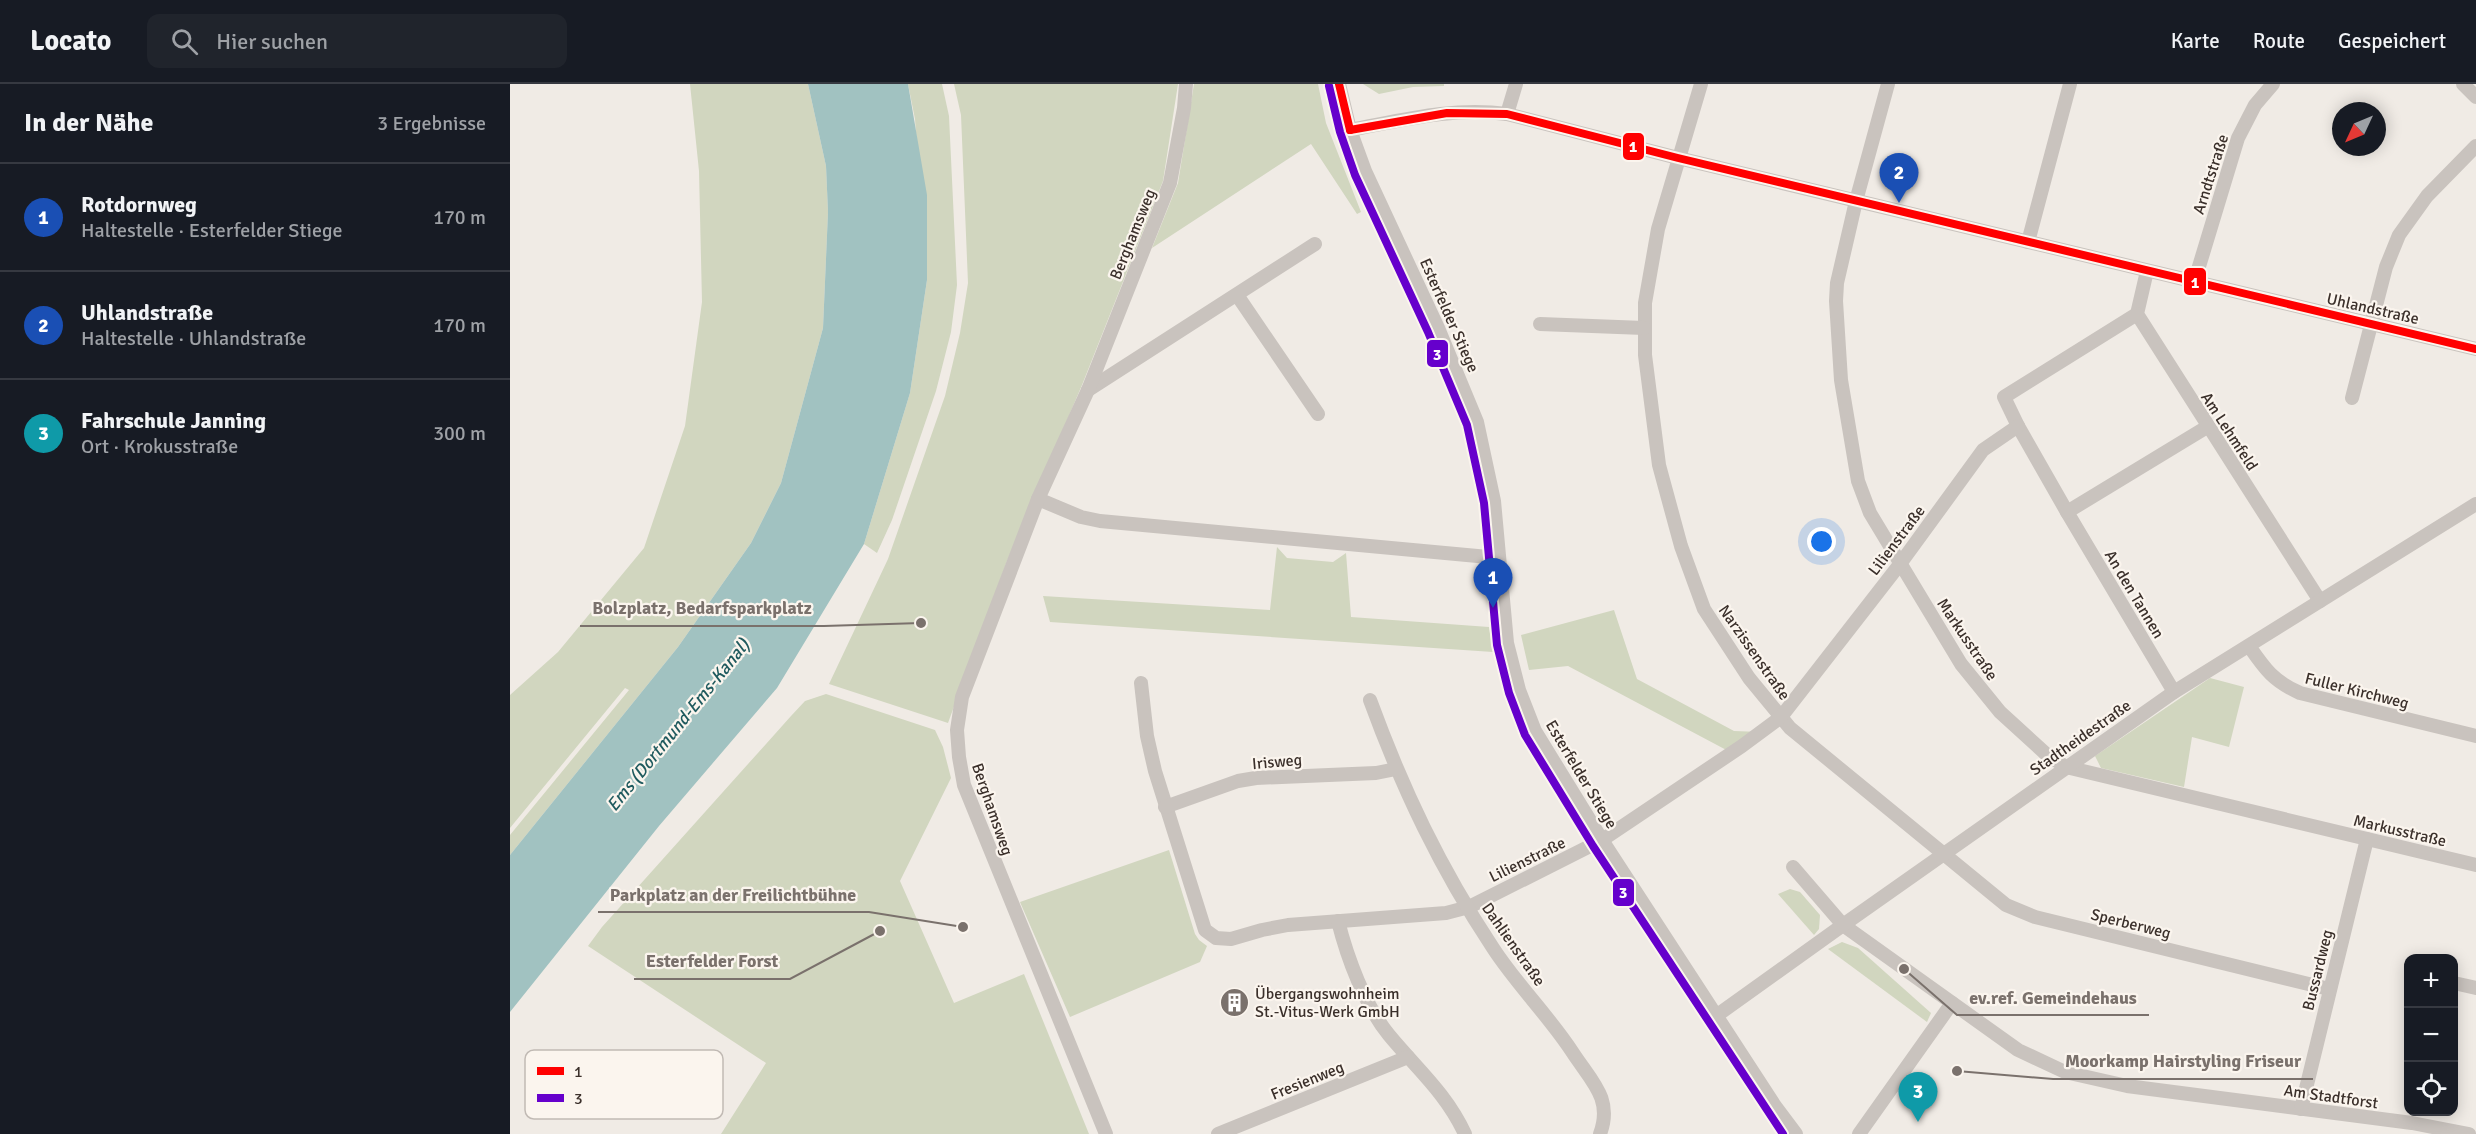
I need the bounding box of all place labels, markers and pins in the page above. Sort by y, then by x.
pin: 2 [1880,154,1918,203]
pin: 1 [1474,558,1512,608]
callout: Bolzplatz, Bedarfsparkplatz [580,590,824,626]
callout: Parkplatz an der Freilichtbühne [598,876,869,912]
callout: Esterfelder Forst [634,943,790,979]
callout: ev.ref. Gemeindehaus [1957,979,2149,1015]
place label: Übergangswohnheim St.-Vitus-Werk GmbH [1255,984,1400,1022]
building icon: Übergangswohnheim St.-Vitus-Werk GmbH [1218,986,1250,1018]
callout: Moorkamp Hairstyling Friseur [2053,1043,2313,1079]
pin: 3 [1898,1072,1938,1122]

